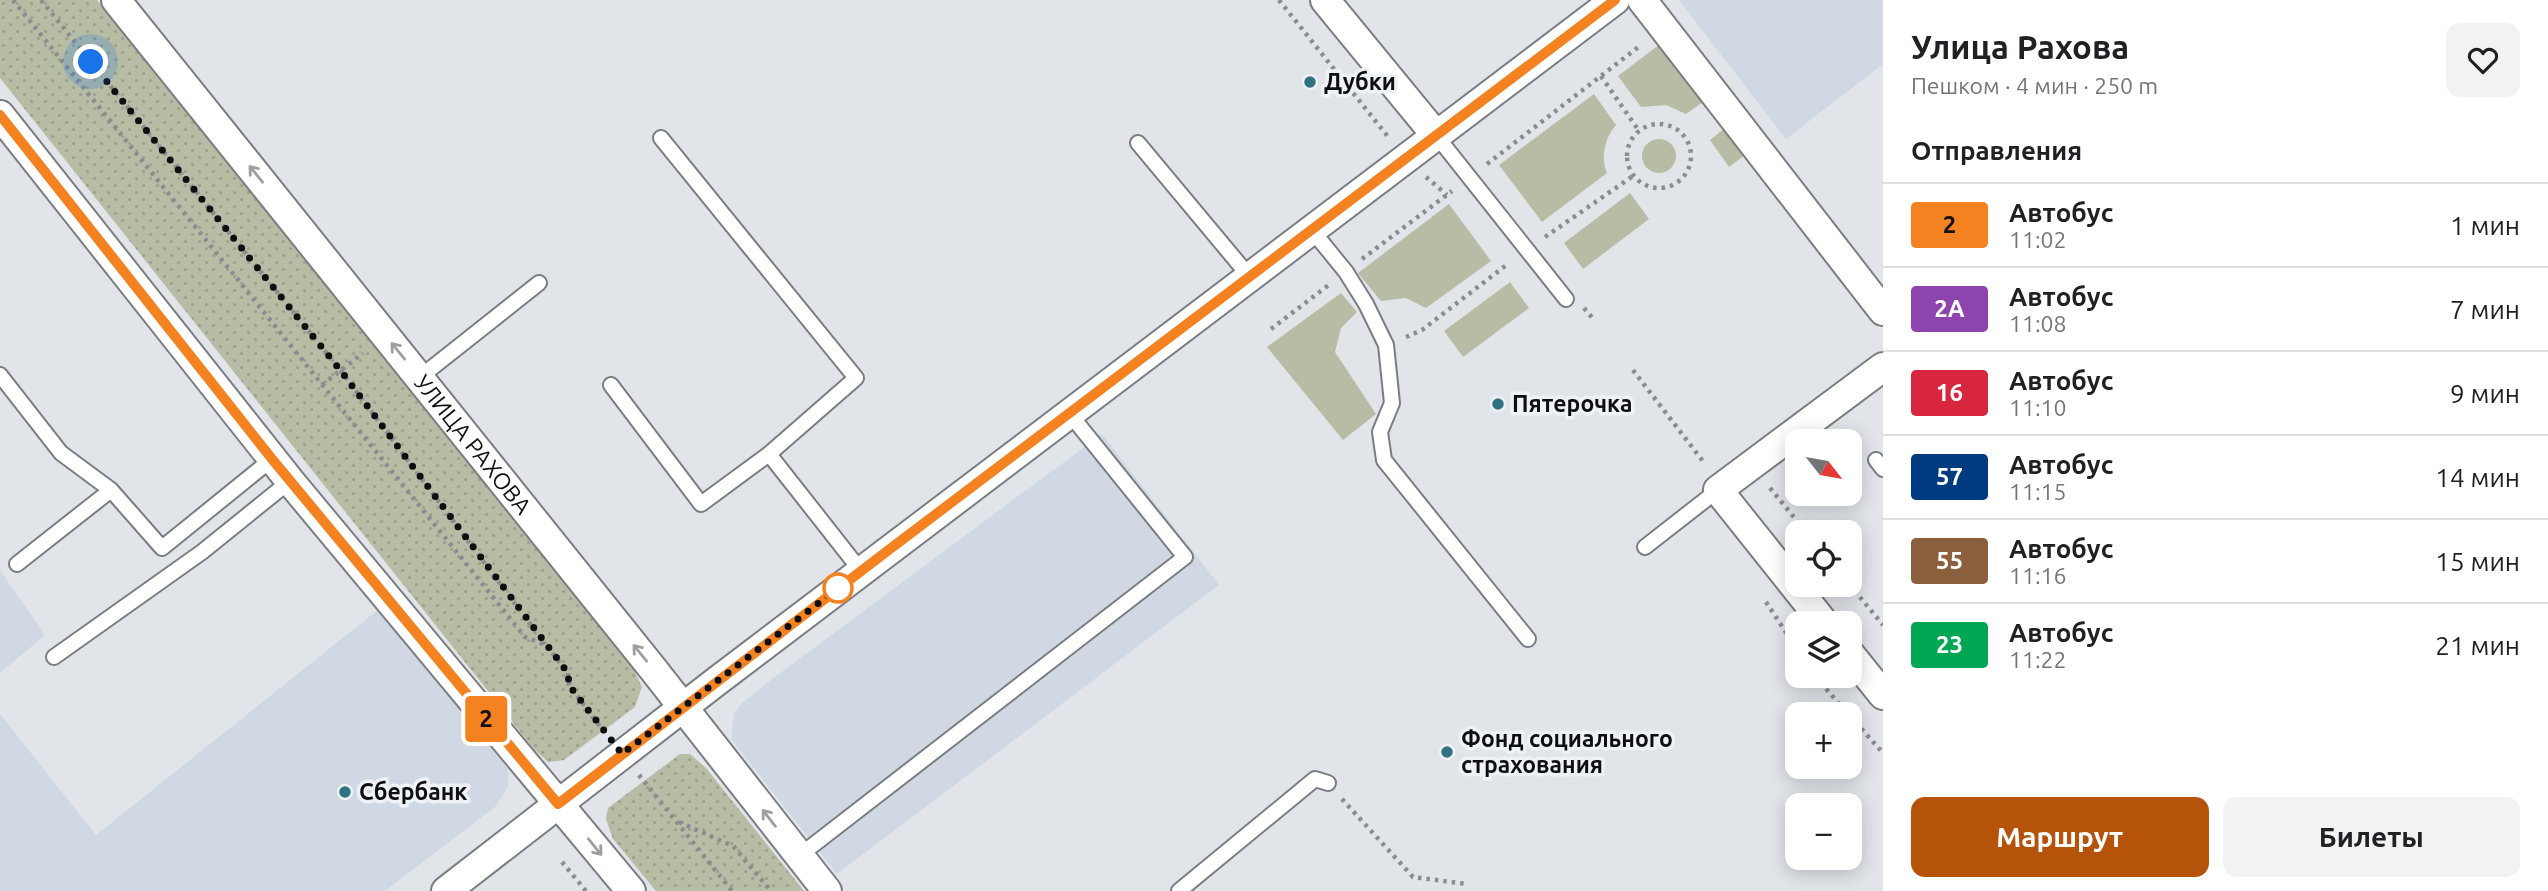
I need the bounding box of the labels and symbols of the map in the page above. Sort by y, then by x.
your location [73,44,108,79]
place label: Дубки [1324,69,1396,94]
marker: Дубки [1302,74,1318,90]
one-way arrow [248,165,263,183]
one-way arrow [390,343,406,361]
street label: УЛИЦА РАХОВА [410,370,536,519]
place label: Пятерочка [1512,391,1632,416]
marker: Пятерочка [1490,396,1506,412]
north arrow [1785,429,1862,506]
unlabelled marker [823,573,853,603]
one-way arrow [633,645,648,663]
line badge: 2 [463,696,509,742]
place label: Фонд социального страхования [1461,726,1673,777]
marker: Фонд социального страхования [1439,744,1455,760]
place label: Сбербанк [359,779,467,804]
marker: Сбербанк [337,784,353,800]
one-way arrow [762,810,777,828]
one-way arrow [587,838,603,856]

